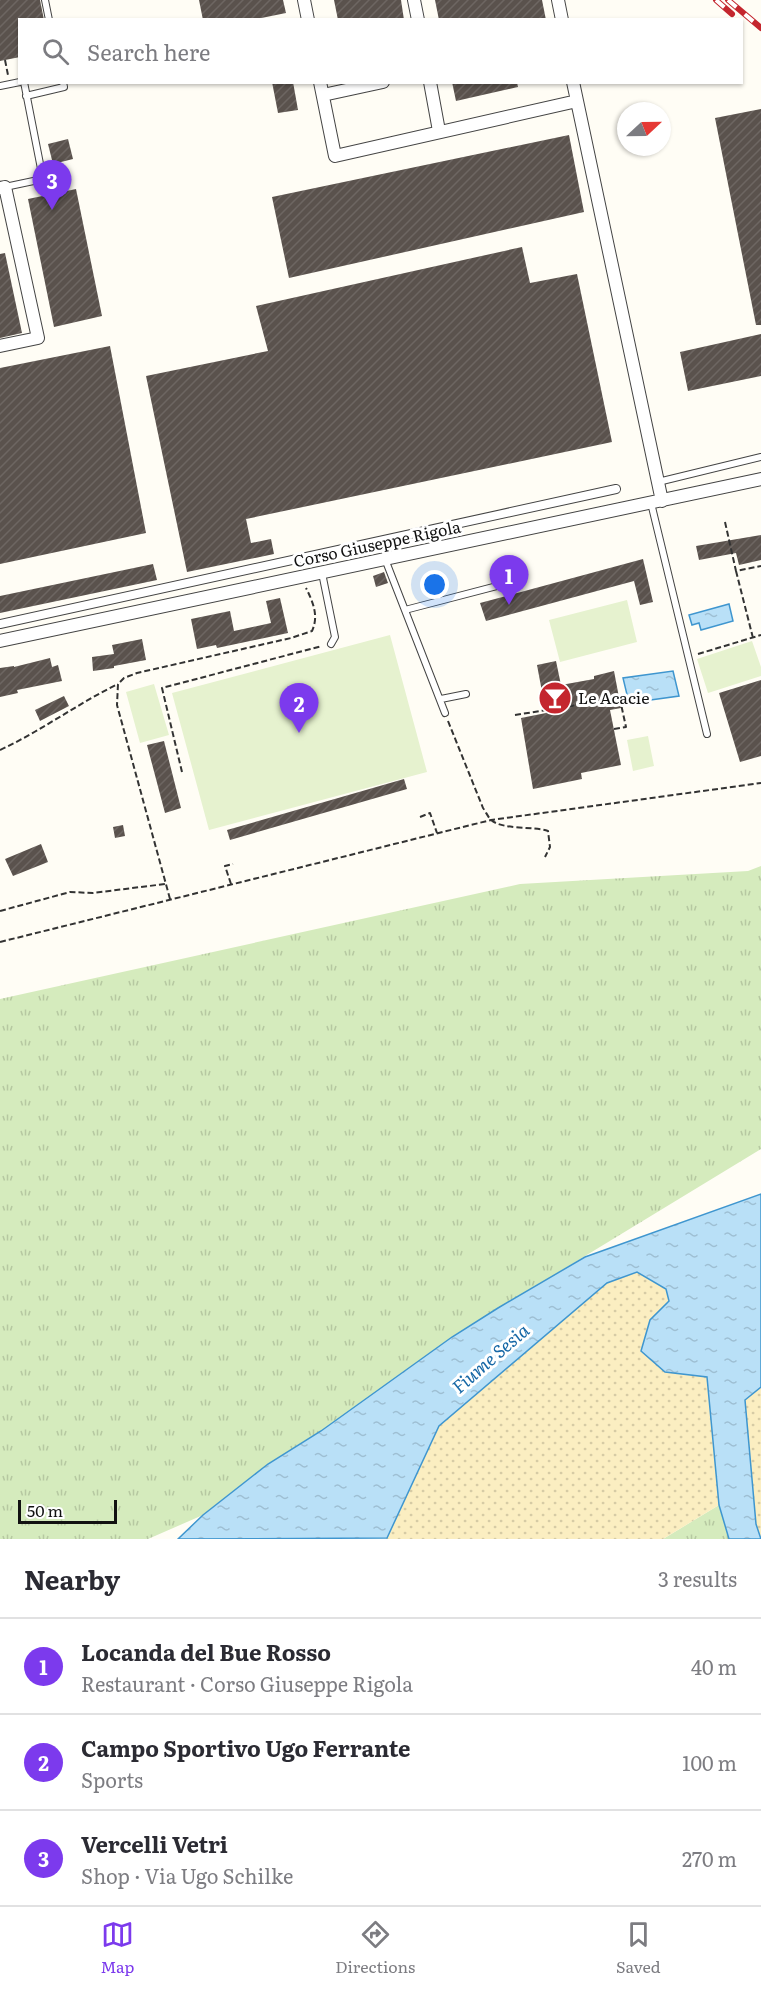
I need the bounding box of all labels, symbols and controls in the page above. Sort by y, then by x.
search box [18,18,743,84]
icon: search [39,35,72,68]
text: Search here [87,35,210,68]
north arrow [617,102,671,156]
pin: 3 [32,160,72,210]
street label: Corso Giuseppe Rigola [291,513,463,572]
pin: 1 [490,556,528,605]
your location [420,570,449,599]
bar icon: Le Acacie [537,680,573,716]
pin: 2 [280,684,318,733]
place label: Le Acacie [578,685,650,709]
water label: Fiume Sesia [445,1316,535,1399]
scale bar [18,1497,117,1524]
text: 50 m [27,1498,63,1522]
text: Nearby [24,1559,120,1598]
text: 3 results [658,1563,737,1593]
text: Locanda del Bue Rosso [81,1635,331,1668]
text: 1 [39,1651,48,1681]
text: 40 m [691,1651,737,1681]
text: Restaurant · Corso Giuseppe Rigola [81,1668,413,1698]
text: Campo Sportivo Ugo Ferrante [81,1731,411,1764]
text: 2 [38,1747,49,1777]
text: 100 m [682,1747,737,1777]
text: Sports [81,1764,143,1794]
text: Vercelli Vetri [81,1827,228,1860]
text: 3 [38,1843,49,1873]
text: 270 m [682,1843,737,1873]
text: Shop · Via Ugo Schilke [81,1860,293,1890]
tab: Map [100,1918,134,1978]
tab: Directions [335,1918,415,1978]
tab: Saved [616,1918,661,1978]

